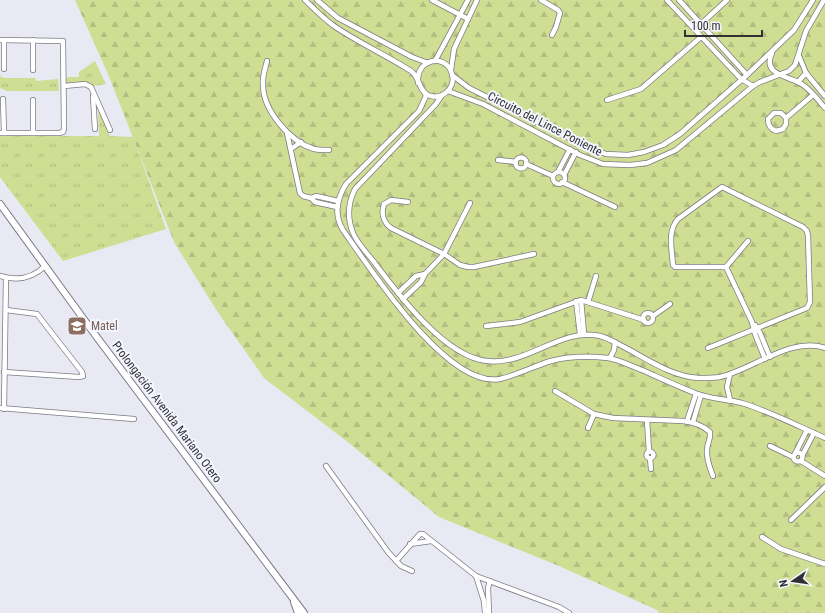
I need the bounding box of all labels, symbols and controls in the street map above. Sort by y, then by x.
scale bar [685,12,762,38]
text: 100 m [691,19,721,33]
street label: Circuito del Lince Poniente [485,89,605,159]
school or university icon: Matel [66,315,88,337]
place label: Matel [91,319,118,333]
street label: Prolongación Avenida Mariano Otero [109,339,225,485]
north arrow [773,561,813,601]
text: N [777,578,791,588]

